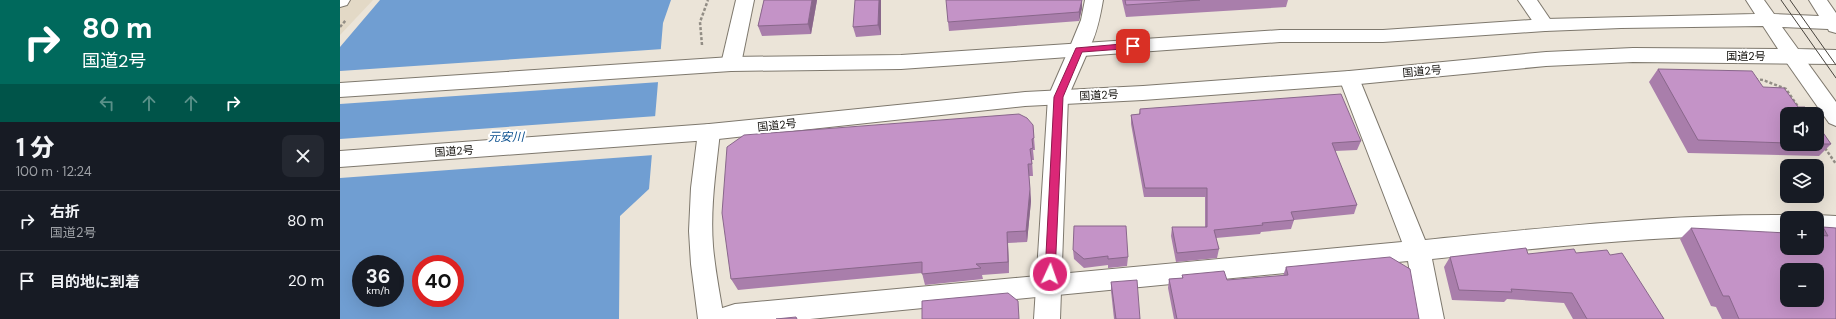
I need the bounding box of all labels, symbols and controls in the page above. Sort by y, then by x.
text: 80 m [82,10,152,47]
icon: right [16,16,68,68]
pin [1116,29,1150,63]
icon: arrive [1122,35,1144,57]
text: 国道2号 [82,49,146,73]
street label: 国道2号 [1726,49,1766,63]
street label: 国道2号 [1402,62,1442,80]
street label: 国道2号 [1079,87,1119,103]
icon: left [96,92,118,114]
icon: ahead [138,92,160,114]
icon: ahead [180,92,202,114]
icon: right [222,92,244,114]
map controls [1780,107,1824,307]
button: sound [1780,107,1824,151]
street label: 国道2号 [757,116,797,134]
water label: 元安川 [488,129,526,145]
text: 1 分 [16,132,54,163]
button: close [282,135,324,177]
street label: 国道2号 [434,143,474,159]
button: layers [1780,159,1824,203]
text: 100 m · 12:24 [16,163,92,180]
text: 右折 [50,202,80,222]
icon: right [16,210,38,232]
text: 80 m [287,211,324,231]
button: + [1780,211,1824,255]
text: 国道2号 [50,224,97,241]
position arrow [1029,253,1071,295]
speed limit sign: 40 [412,255,464,307]
text: 36 [366,263,390,289]
button: − [1780,263,1824,307]
icon: arrive [16,270,38,292]
text: 20 m [288,271,324,291]
text: 目的地に到着 [50,272,140,292]
text: km/h [366,284,390,297]

